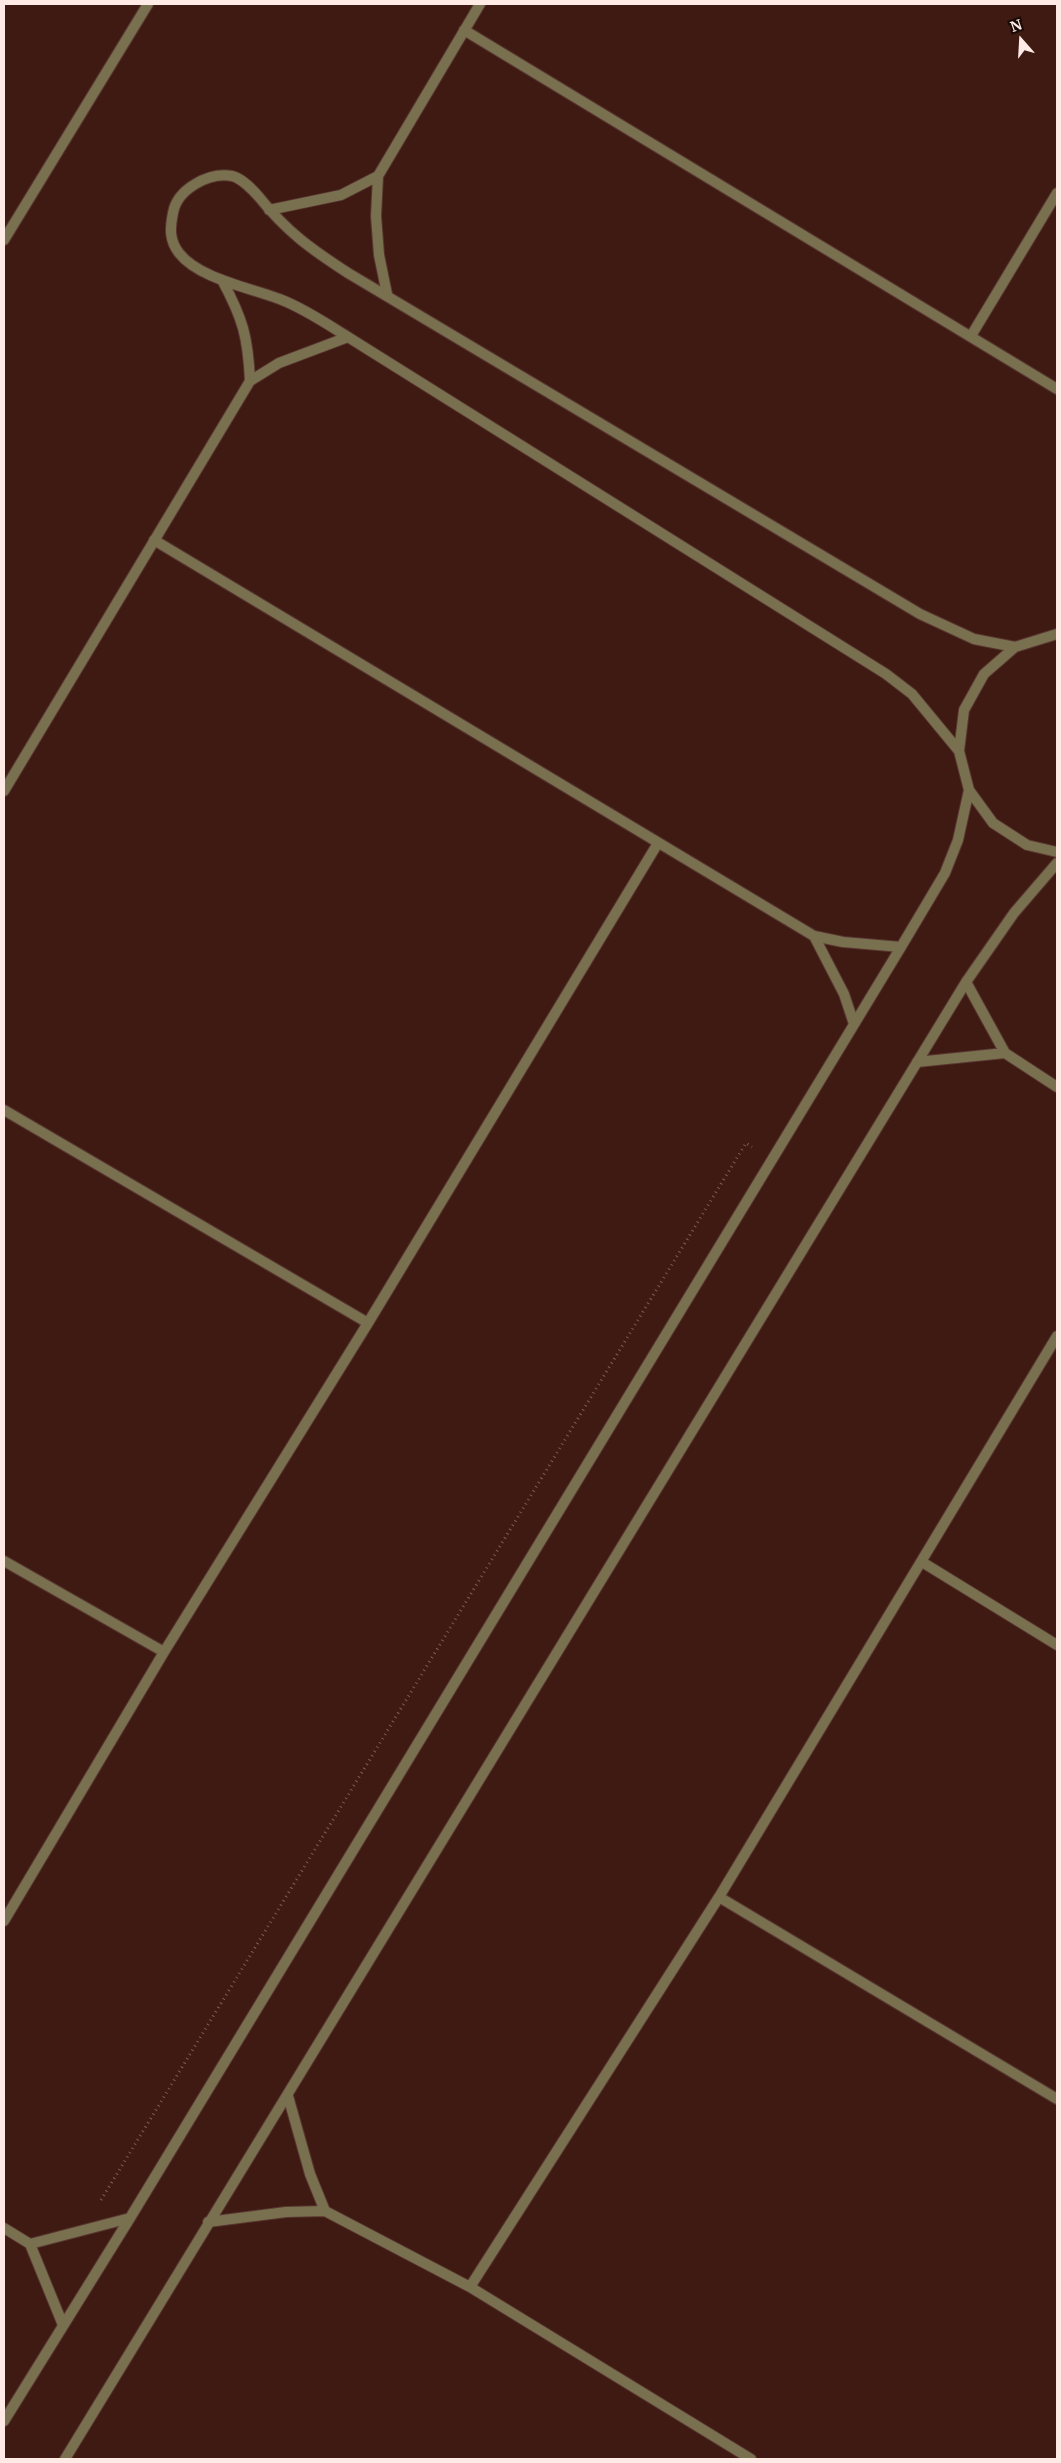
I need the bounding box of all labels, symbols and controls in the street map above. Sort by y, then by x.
north arrow [996,15,1046,65]
text: N [1008,16,1024,36]

